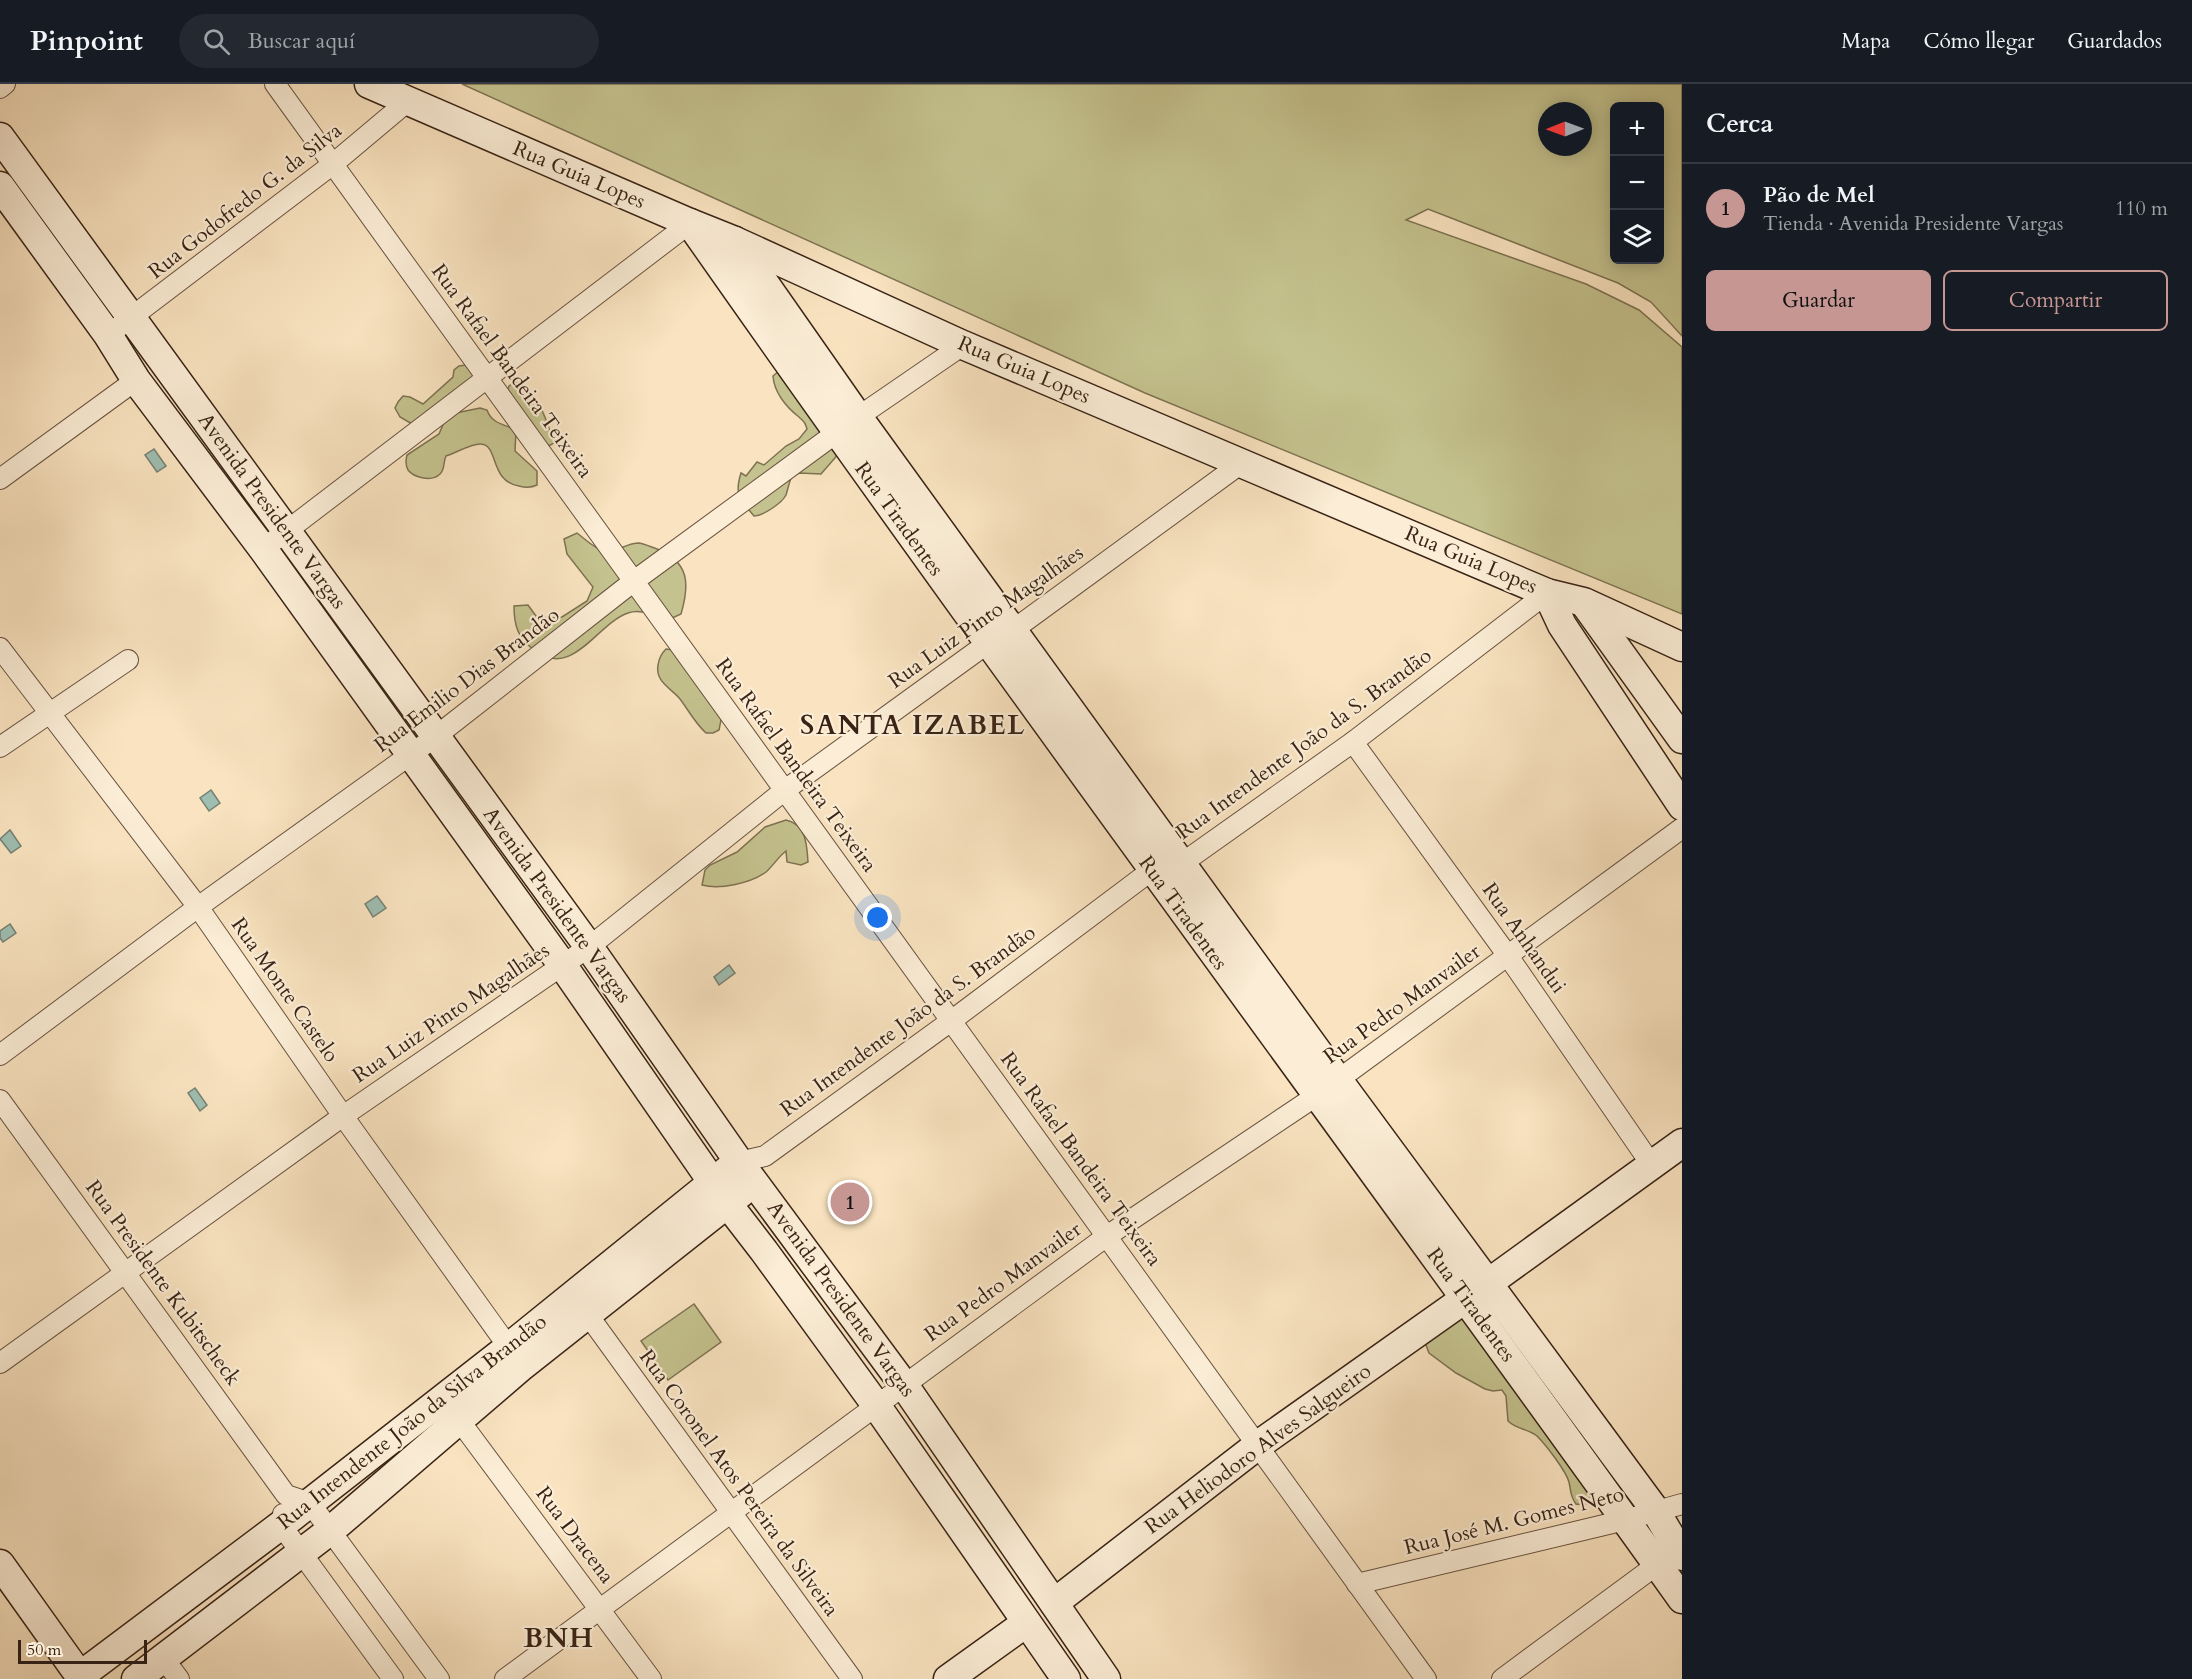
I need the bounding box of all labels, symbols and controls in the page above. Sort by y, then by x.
search box [179,14,599,68]
text: Pinpoint [30,22,143,60]
icon: search [200,25,233,58]
text: Buscar aquí [248,26,355,56]
text: Mapa [1841,27,1890,56]
text: Cómo llegar [1923,27,2034,56]
text: Guardados [2067,27,2162,56]
north arrow [1538,102,1592,156]
map controls [1610,102,1664,264]
button: + [1610,102,1664,156]
text: Cerca [1706,106,1773,141]
street label: Rua Godofredo G. da Silva [142,116,348,286]
street label: Rua Guia Lopes [508,134,650,216]
button: − [1610,156,1664,210]
text: Pão de Mel [1763,180,1875,210]
text: 1 [1720,195,1731,222]
text: 110 m [2115,195,2168,222]
button: layers [1610,210,1664,264]
text: Tienda · Avenida Presidente Vargas [1763,210,2064,237]
street label: Rua Rafael Bandeira Teixeira [424,258,600,484]
button: Guardar [1706,270,1931,331]
button: Compartir [1943,270,2168,331]
street label: Rua Guia Lopes [953,329,1095,411]
street label: Avenida Presidente Vargas [191,407,353,615]
street label: Rua Tiradentes [848,456,950,582]
street label: Rua Guia Lopes [1400,519,1542,601]
street label: Rua Luiz Pinto Magalhães [883,539,1089,695]
street label: Rua Emilio Dias Brandão [368,601,566,759]
street label: Rua Intendente João da S. Brandão [1170,641,1438,847]
street label: Rua Rafael Bandeira Teixeira [708,652,884,878]
district label: SANTA IZABEL [800,707,1026,744]
street label: Avenida Presidente Vargas [476,801,638,1009]
street label: Rua Tiradentes [1132,850,1234,976]
street label: Rua Anhandui [1475,877,1573,999]
your location [863,903,892,932]
street label: Rua Monte Castelo [224,912,346,1068]
street label: Rua Intendente João da S. Brandão [774,918,1042,1124]
street label: Rua Luiz Pinto Magalhães [347,936,555,1090]
street label: Rua Pedro Manvailer [1318,937,1487,1071]
street label: Rua Rafael Bandeira Teixeira [993,1046,1169,1272]
street label: Rua Presidente Kubitscheck [79,1174,248,1392]
pin: 1 [830,1180,870,1224]
street label: Avenida Presidente Vargas [760,1195,922,1403]
street label: Rua Pedro Manvailer [919,1215,1088,1349]
street label: Rua Tiradentes [1420,1242,1522,1368]
street label: Rua Intendente João da Silva Brandão [271,1308,553,1536]
street label: Rua Coronel Atos Pereira da Silveira [632,1344,846,1622]
street label: Rua Heliodoro Alves Salgueiro [1139,1357,1377,1541]
street label: Rua Dracena [529,1480,621,1590]
street label: Rua José M. Gomes Neto [1401,1480,1627,1562]
district label: BNH [523,1620,595,1657]
scale bar [18,1637,147,1664]
text: 50 m [27,1639,61,1661]

